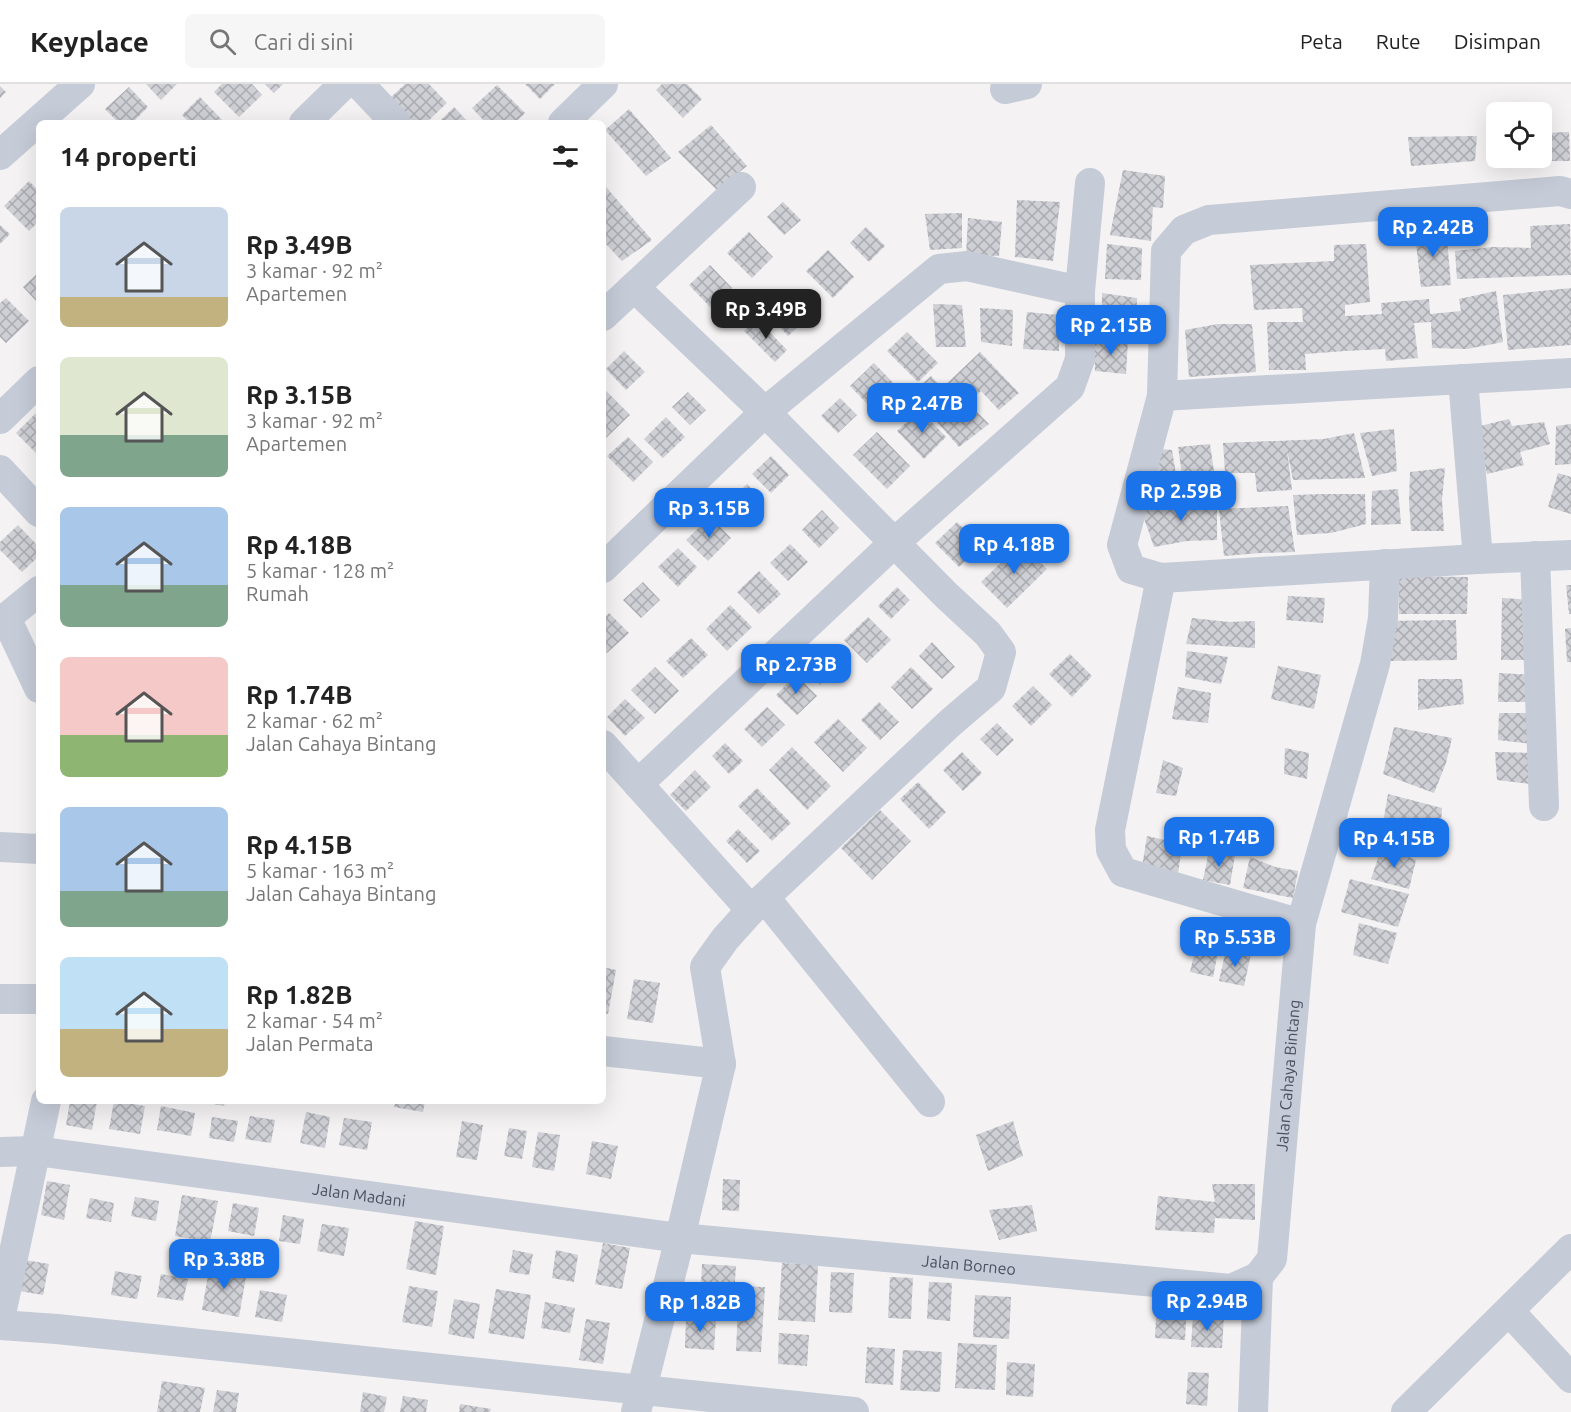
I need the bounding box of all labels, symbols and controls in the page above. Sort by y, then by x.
search box [185,14,605,68]
icon: search [206,25,239,58]
text: Keyplace [30,26,149,57]
text: Cari di sini [254,29,353,54]
text: Peta [1300,29,1343,53]
text: Rute [1376,29,1421,53]
text: Disimpan [1454,29,1541,53]
map controls [1486,102,1552,168]
button: locate [1486,102,1552,168]
icon: filters [549,140,582,173]
text: 14 properti [60,142,197,171]
pin: Rp 2.42B [1371,207,1495,258]
text: Rp 2.42B [1392,215,1474,238]
text: Rp 3.49B [246,230,352,259]
icon: home [108,231,180,303]
text: 3 kamar · 92 m² [246,259,383,282]
text: Apartemen [246,282,347,305]
pin: Rp 3.49B [704,289,828,340]
text: Rp 3.49B [725,297,807,320]
pin: Rp 2.15B [1049,305,1173,356]
text: Rp 2.15B [1070,313,1152,336]
text: Rp 3.15B [246,380,352,409]
icon: home [108,381,180,453]
pin: Rp 2.47B [860,383,984,434]
text: Rp 2.47B [881,391,963,414]
text: 3 kamar · 92 m² [246,409,383,432]
text: Apartemen [246,432,347,455]
pin: Rp 2.59B [1119,471,1243,522]
text: Rp 2.59B [1140,479,1222,502]
pin: Rp 3.15B [647,488,771,539]
text: Rp 3.15B [668,496,750,519]
pin: Rp 4.18B [952,524,1076,575]
text: Rp 4.18B [246,530,352,559]
icon: home [108,531,180,603]
text: Rp 4.18B [973,532,1055,555]
text: 5 kamar · 128 m² [246,559,394,582]
text: Rumah [246,582,309,605]
pin: Rp 2.73B [734,644,858,695]
text: Rp 2.73B [755,652,837,675]
text: Rp 1.74B [246,680,352,709]
icon: home [108,681,180,753]
text: 2 kamar · 62 m² [246,709,383,732]
text: Jalan Cahaya Bintang [246,732,436,755]
pin: Rp 1.74B [1157,817,1281,868]
pin: Rp 4.15B [1332,818,1456,869]
text: Rp 1.74B [1178,825,1260,848]
text: Rp 4.15B [1353,826,1435,849]
text: Rp 4.15B [246,830,352,859]
icon: home [108,831,180,903]
text: 5 kamar · 163 m² [246,859,394,882]
text: Jalan Cahaya Bintang [246,882,436,905]
pin: Rp 5.53B [1173,917,1297,968]
text: Rp 5.53B [1194,925,1276,948]
text: Rp 1.82B [246,980,352,1009]
icon: home [108,981,180,1053]
street label: Jalan Cahaya Bintang [1272,999,1303,1152]
text: 2 kamar · 54 m² [246,1009,383,1032]
text: Jalan Permata [246,1032,374,1055]
street label: Jalan Madani [311,1179,407,1210]
pin: Rp 3.38B [162,1239,286,1290]
text: Rp 3.38B [183,1247,265,1270]
street label: Jalan Borneo [921,1251,1017,1278]
pin: Rp 2.94B [1145,1281,1269,1332]
pin: Rp 1.82B [638,1282,762,1333]
text: Rp 2.94B [1166,1289,1248,1312]
text: Rp 1.82B [659,1290,741,1313]

